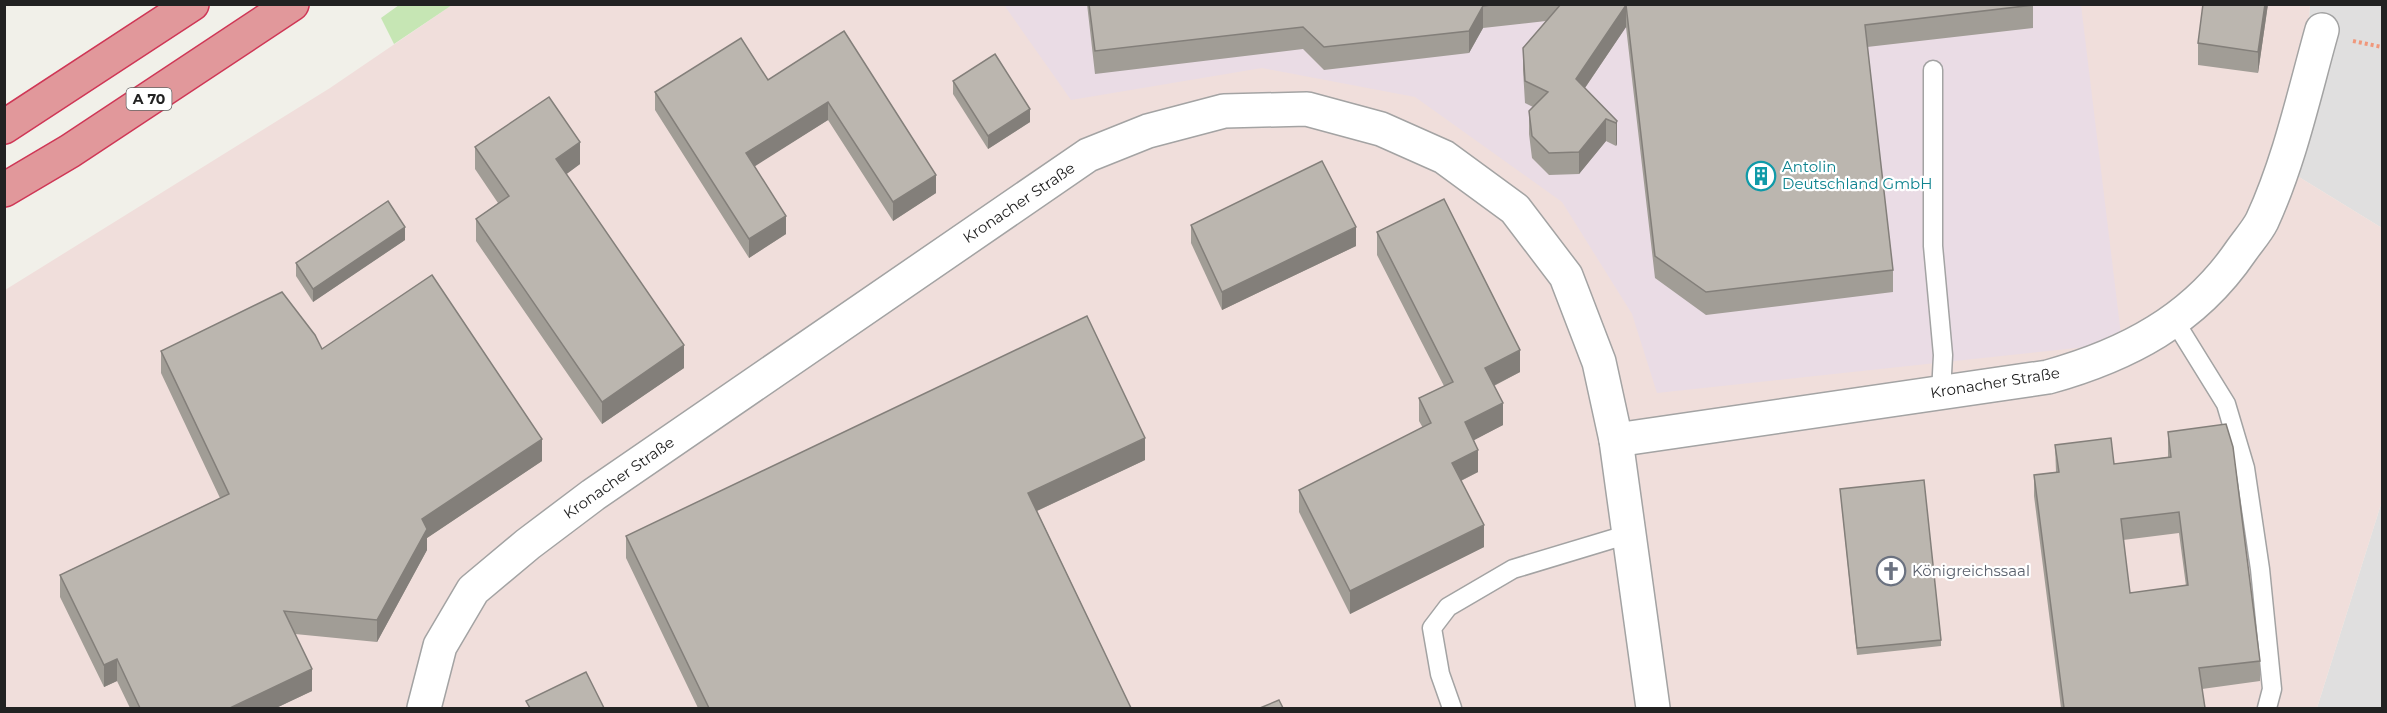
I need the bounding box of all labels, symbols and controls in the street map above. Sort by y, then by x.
road number: A 70 [126,88,172,110]
place label: Antolin Deutschland GmbH [1782,157,1932,193]
street label: Kronacher Straße [959,158,1078,247]
building icon: Antolin Deutschland GmbH [1745,160,1777,192]
street label: Kronacher Straße [1929,363,2061,402]
street label: Kronacher Straße [560,432,678,523]
church icon: Königreichssaal [1875,555,1907,587]
place label: Königreichssaal [1912,561,2030,580]

